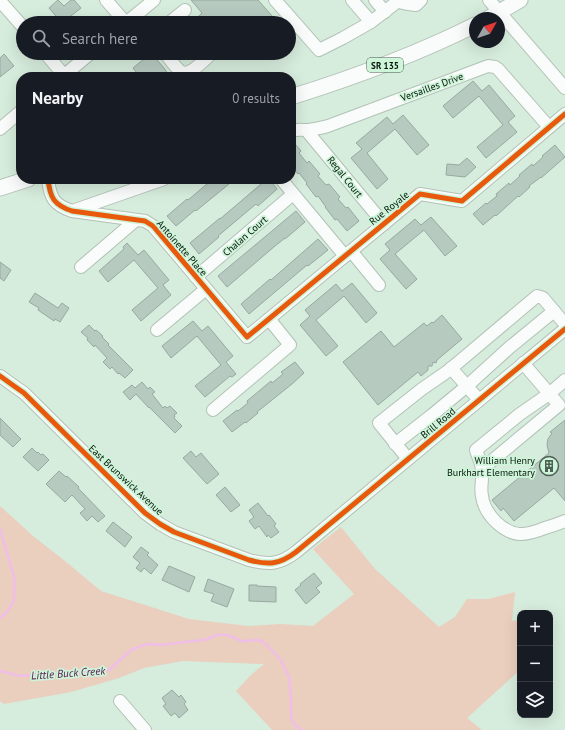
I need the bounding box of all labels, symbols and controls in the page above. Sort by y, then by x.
north arrow [469,12,505,48]
search box [16,16,296,60]
icon: search [30,27,52,49]
text: Search here [62,29,138,48]
road number: SR 135 [367,58,403,72]
street label: Versailles Drive [398,70,465,105]
text: Nearby [32,87,83,109]
text: 0 results [232,90,280,107]
street label: Regal Court [324,154,366,201]
street label: Rue Royale [367,188,411,228]
street label: Chalan Court [220,213,271,259]
street label: Antoinette Place [154,217,210,279]
street label: Brill Road [418,405,458,441]
street label: East Brunswick Avenue [86,442,166,518]
place label: William Henry Burkhart Elementary [447,454,535,479]
building icon: William Henry Burkhart Elementary [538,455,560,477]
map controls [517,610,553,718]
button: + [517,610,553,646]
button: − [517,646,553,682]
water label: Little Buck Creek [30,663,107,683]
button: layers [517,682,553,718]

